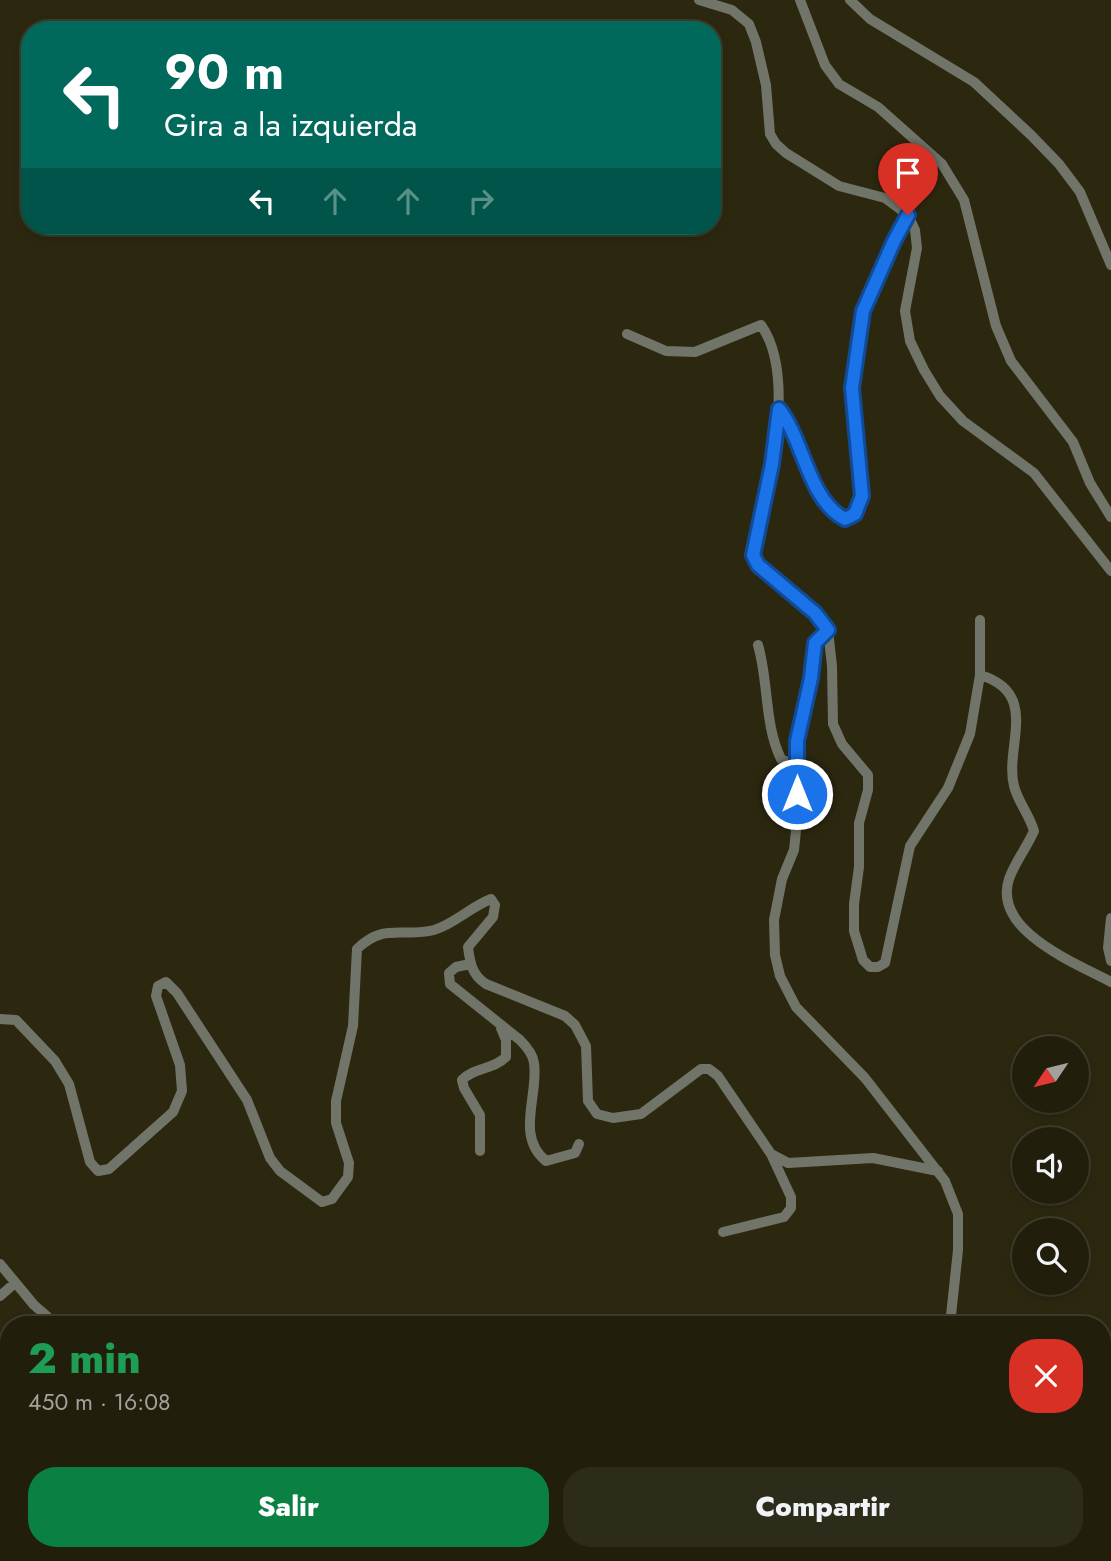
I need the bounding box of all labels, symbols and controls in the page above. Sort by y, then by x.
text: 90 m [164,37,284,107]
icon: left [49,49,140,140]
text: Gira a la izquierda [164,102,417,148]
pin [878,143,938,215]
icon: arrive [889,154,927,192]
icon: left [243,182,281,220]
icon: ahead [316,182,354,220]
icon: ahead [389,182,427,220]
icon: right [462,182,500,220]
position arrow [760,757,834,831]
north arrow [1012,1036,1088,1113]
map controls [1012,1036,1089,1295]
button: sound [1012,1127,1089,1204]
button: search [1012,1218,1089,1295]
text: 2 min [28,1328,141,1389]
button: close [1009,1339,1083,1413]
text: 450 m · 16:08 [28,1385,171,1419]
button: Salir [28,1467,549,1547]
button: Compartir [563,1467,1083,1547]

